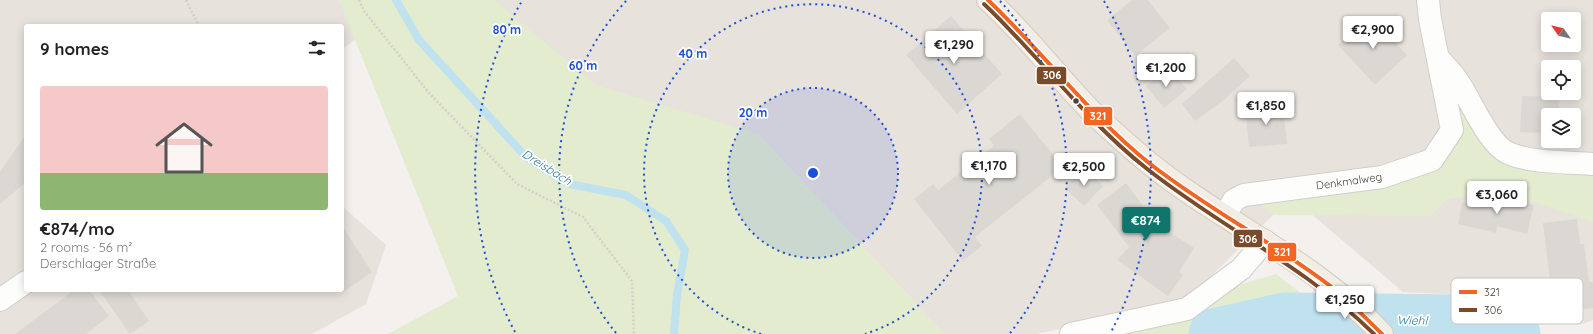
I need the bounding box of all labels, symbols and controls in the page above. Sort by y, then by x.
north arrow [1541,12,1581,52]
map controls [1541,12,1581,148]
pin: €2,900 [1340,16,1406,50]
text: €2,900 [1352,21,1394,37]
text: 80 m [493,22,521,37]
pin: €1,290 [921,31,987,65]
text: €1,290 [934,36,974,52]
icon: filters [306,37,328,59]
text: 9 homes [40,38,109,59]
text: 40 m [679,46,707,61]
pin: €1,200 [1133,54,1199,88]
text: 60 m [569,58,597,73]
text: €1,200 [1146,59,1186,75]
button: locate [1541,60,1581,100]
line badge: 306 [1036,66,1067,85]
text: 306 [1043,68,1061,82]
pin: €1,850 [1233,92,1299,126]
unlabelled marker [1071,96,1081,106]
text: €1,850 [1246,97,1286,113]
text: 20 m [739,105,767,120]
line badge: 321 [1083,106,1113,126]
button: layers [1541,108,1581,148]
text: 321 [1090,109,1106,123]
icon: home [148,112,220,184]
water label: Dreisbach [519,146,575,188]
pin: €1,170 [956,152,1022,186]
pin: €2,500 [1051,153,1117,187]
text: €1,170 [971,157,1007,173]
text: €2,500 [1063,158,1105,174]
centre of rings [806,166,820,180]
street label: Denkmalweg [1315,169,1383,193]
pin: €3,060 [1464,181,1530,215]
text: €3,060 [1476,186,1518,202]
pin: €874 [1122,207,1170,241]
text: €874 [1131,212,1161,228]
text: €874/mo [40,218,115,239]
line badge: 306 [1233,229,1263,248]
text: 306 [1239,232,1257,246]
text: 2 rooms · 56 m² [40,239,132,255]
line badge: 321 [1267,242,1297,262]
text: 321 [1274,245,1290,259]
text: Derschlager Straße [40,255,156,271]
legend [1451,278,1583,324]
text: 321 [1484,285,1500,299]
pin: €1,250 [1312,286,1378,320]
text: €1,250 [1325,291,1365,307]
text: 306 [1484,303,1502,317]
water label: Wiehl [1397,312,1429,328]

